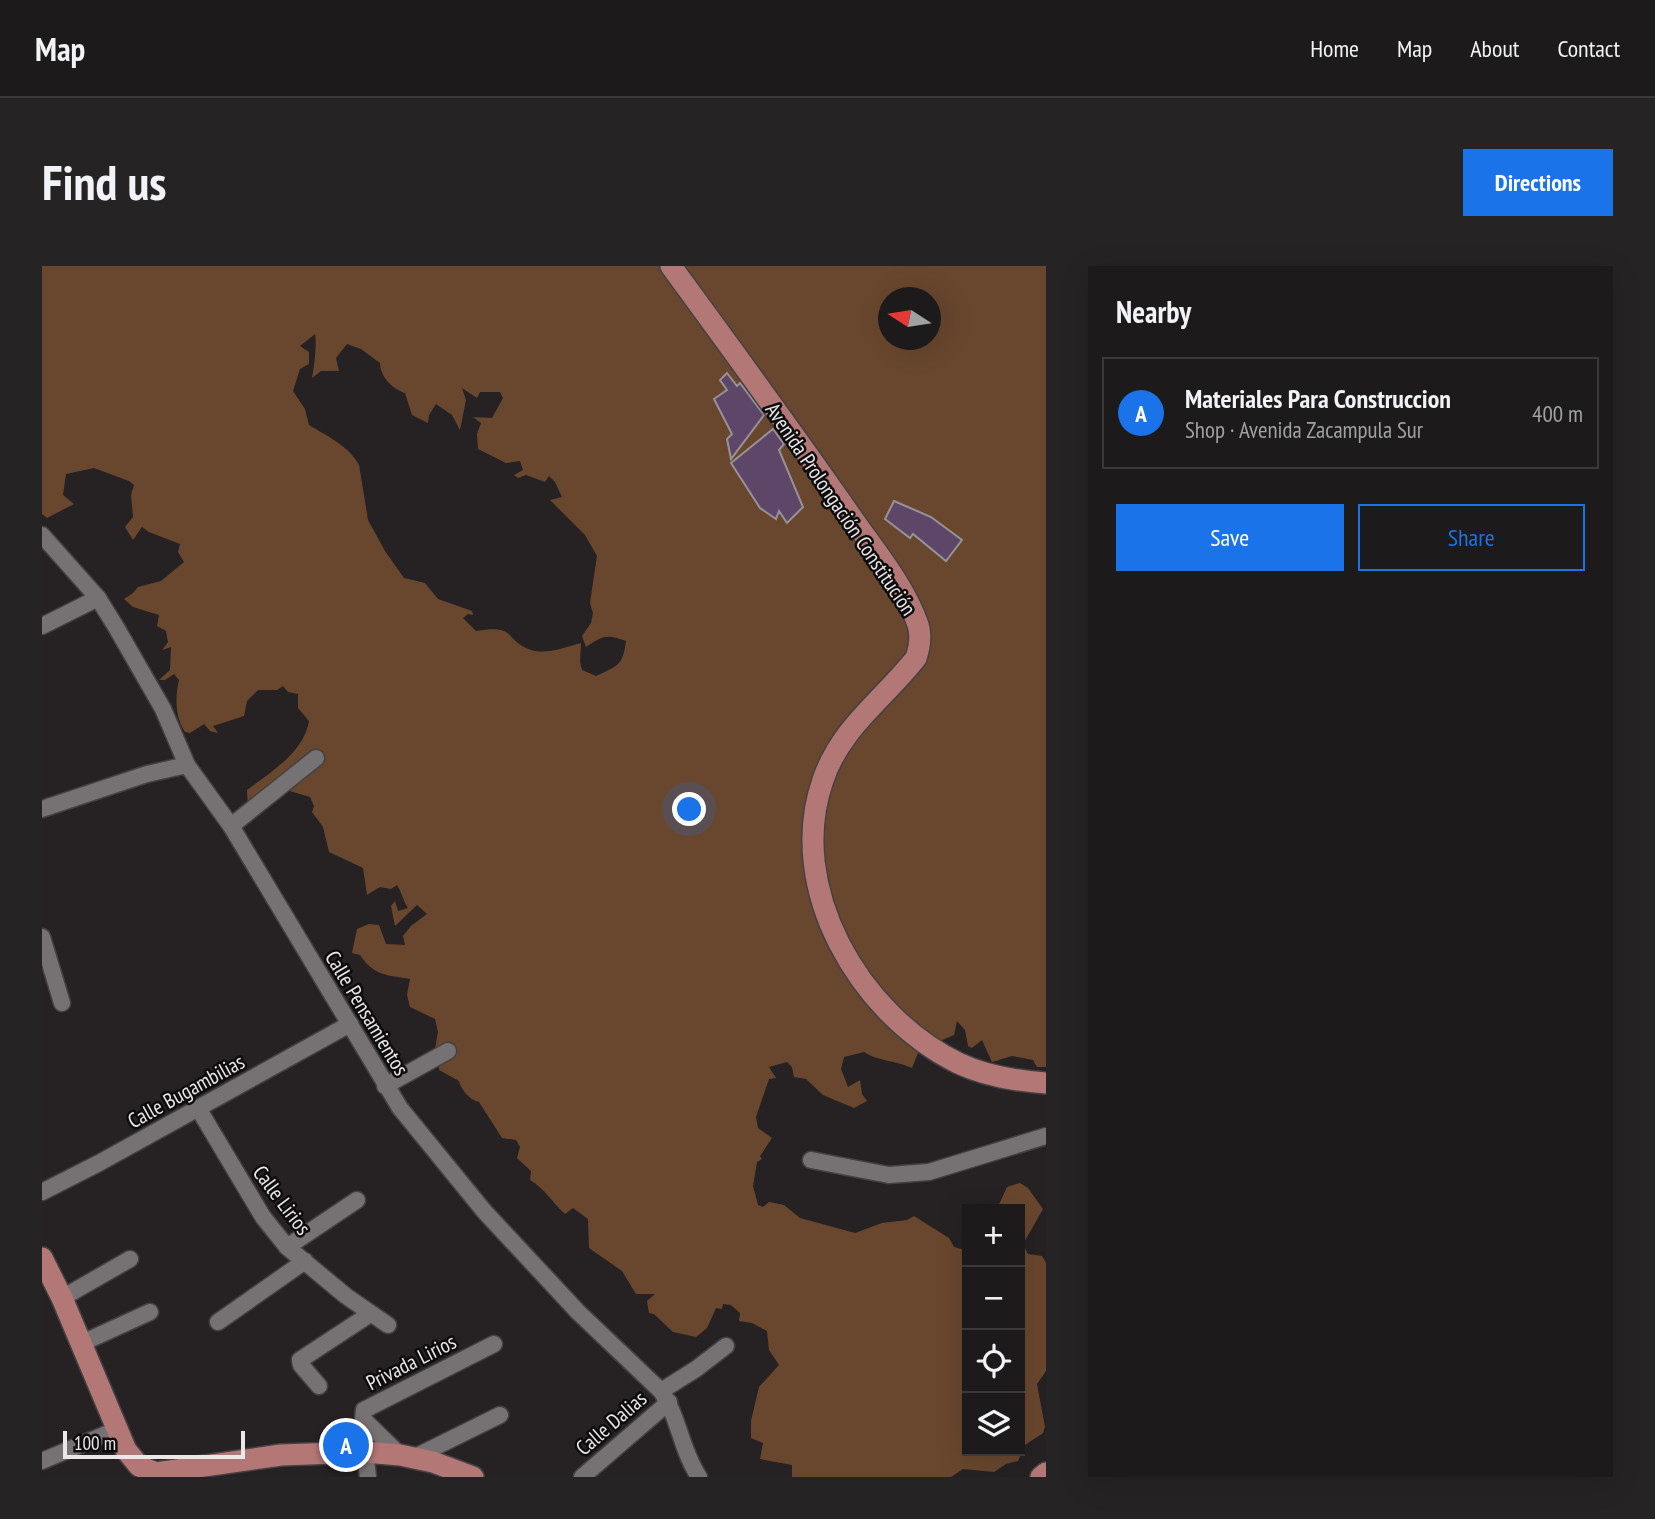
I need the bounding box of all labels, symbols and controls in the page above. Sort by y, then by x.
text: Map [35,27,85,70]
text: Home [1310,33,1359,64]
text: Map [1397,33,1432,64]
text: About [1470,33,1519,64]
text: Contact [1557,33,1620,64]
button: Directions [1463,149,1613,216]
text: Find us [42,150,166,214]
north arrow [878,287,941,350]
text: Nearby [1116,292,1191,331]
text: Materiales Para Construccion [1185,382,1451,415]
street label: Avenida Prolongación Constitución [760,397,922,621]
text: A [1135,399,1147,428]
text: 400 m [1532,399,1583,428]
text: Shop · Avenida Zacampula Sur [1185,415,1423,444]
button: Save [1116,504,1344,571]
button: Share [1358,504,1585,571]
your location [672,792,706,826]
street label: Calle Pensamientos [319,946,415,1080]
street label: Calle Bugambilias [123,1048,249,1134]
street label: Calle Lirios [247,1160,317,1240]
map controls [962,1204,1025,1456]
button: + [962,1204,1025,1267]
button: − [962,1267,1025,1330]
street label: Privada Lirios [361,1328,461,1396]
button: locate [962,1330,1025,1393]
street label: Calle Dalias [570,1385,652,1461]
button: layers [962,1393,1025,1456]
pin: A [323,1419,369,1471]
scale bar [63,1428,245,1460]
text: 100 m [74,1431,116,1455]

